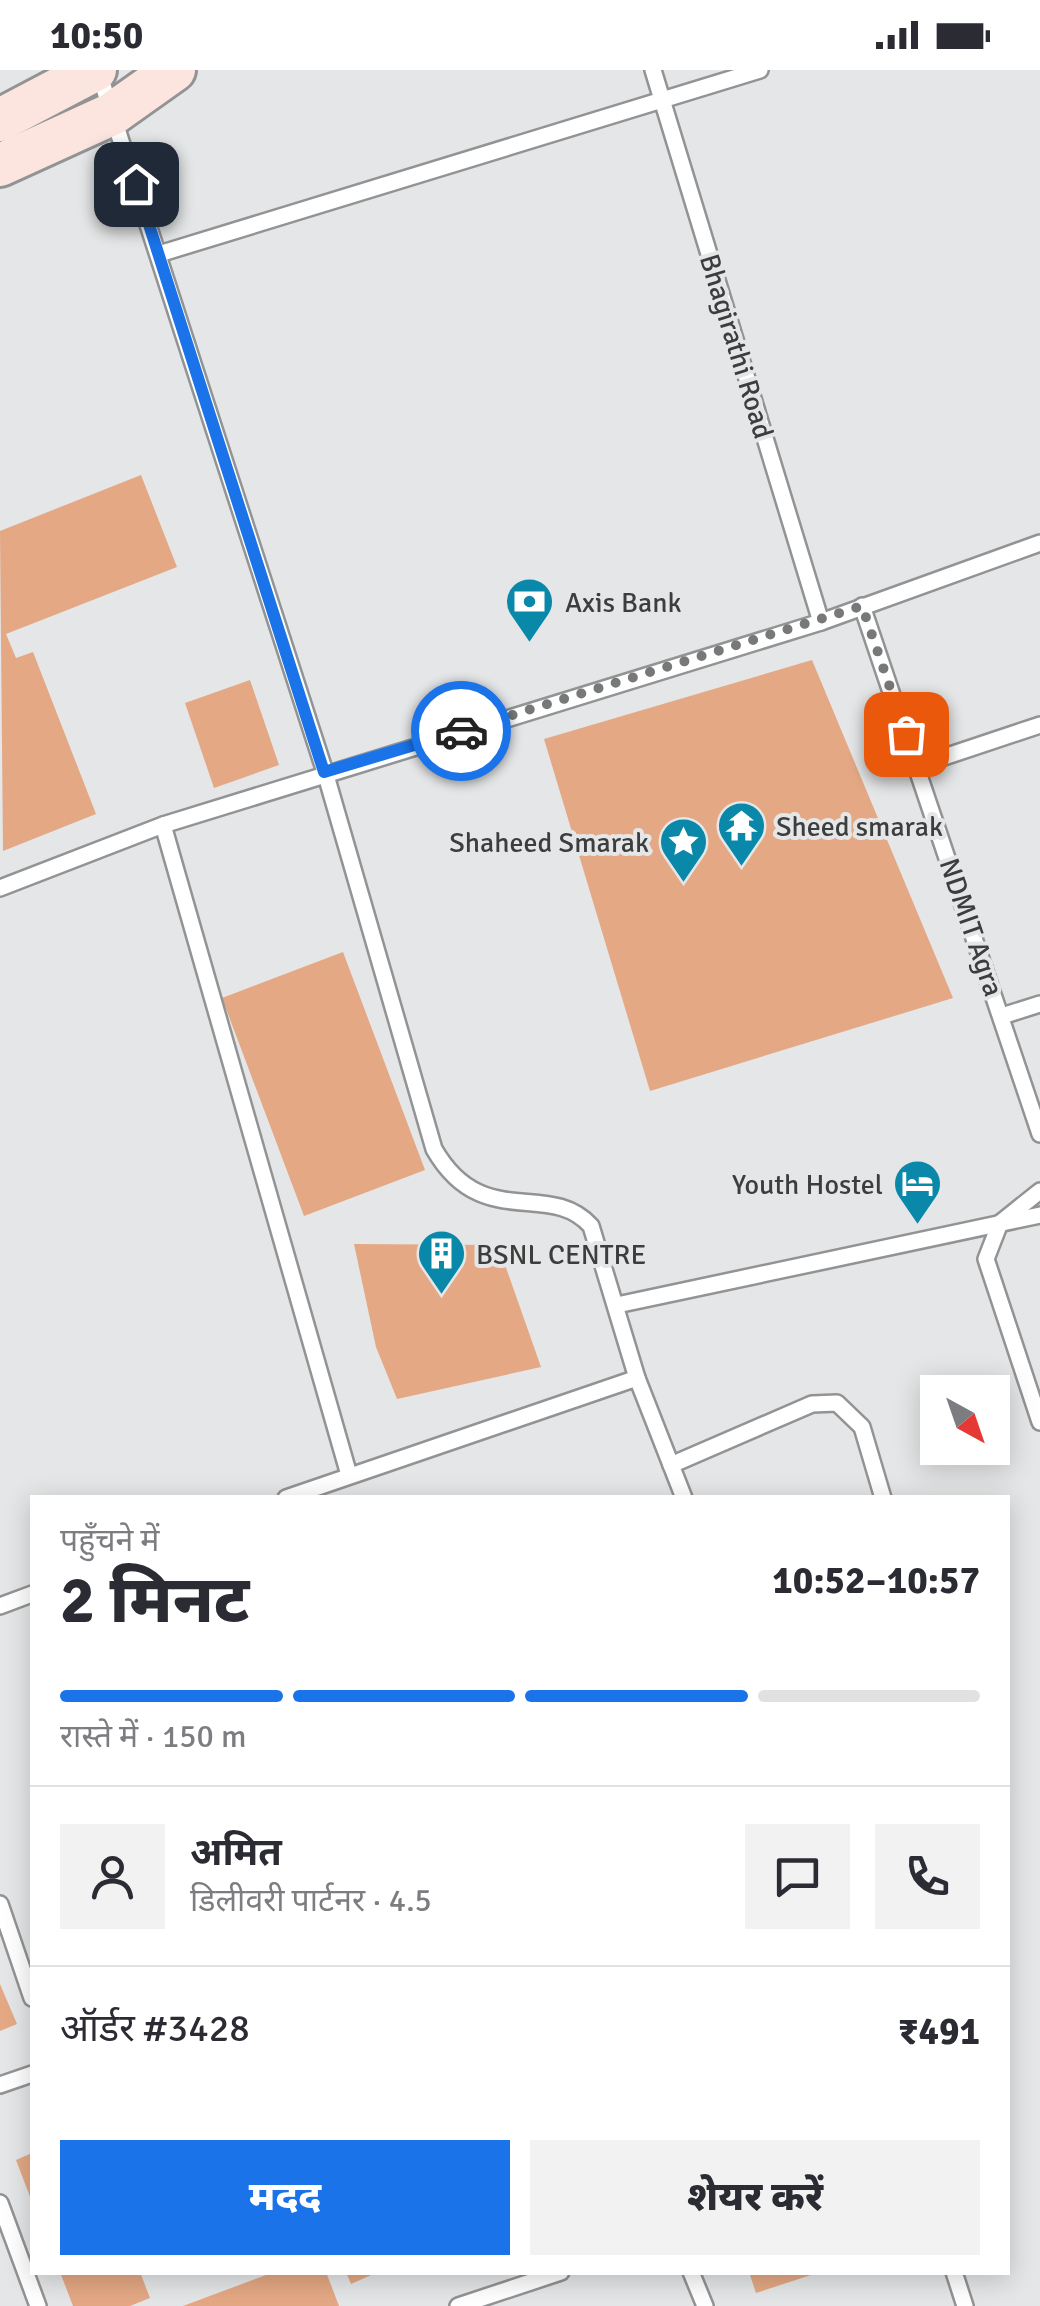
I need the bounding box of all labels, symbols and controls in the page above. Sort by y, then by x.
text: 10:50 [50,12,143,59]
pin [94,142,179,227]
icon: home [109,157,164,212]
street label: Bhagirathi Road [692,250,780,443]
bank icon: Axis Bank [504,576,556,644]
place label: Axis Bank [565,586,682,620]
courier [411,681,511,781]
pin [864,692,949,777]
icon: car [434,704,489,759]
icon: bag [879,707,934,762]
temple icon: Sheed smarak [715,800,767,868]
place label: Sheed smarak [776,810,943,844]
place icon: Shaheed Smarak [658,816,710,884]
place label: Shaheed Smarak [449,826,649,860]
street label: NDMIT Agra [932,854,1011,1001]
hotel icon: Youth Hostel [892,1158,944,1226]
place label: Youth Hostel [732,1168,883,1202]
building icon: BSNL CENTRE [415,1228,467,1296]
place label: BSNL CENTRE [476,1238,646,1272]
north arrow [920,1375,1010,1465]
map controls [920,1375,1010,1465]
text: पहुँचने में [60,1521,159,1560]
text: 10:52–10:57 [772,1557,980,1604]
text: 2 मिनट [60,1561,249,1641]
text: रास्ते में · 150 m [60,1717,246,1756]
button: person [60,1824,165,1929]
button: chat [745,1824,850,1929]
button: phone [875,1824,980,1929]
text: अमित [190,1829,282,1876]
text: डिलीवरी पार्टनर · 4.5 [190,1881,432,1920]
text: ऑर्डर #3428 [60,2005,250,2052]
text: ₹491 [898,2008,980,2055]
button: मदद [60,2140,510,2255]
button: शेयर करें [530,2140,980,2255]

